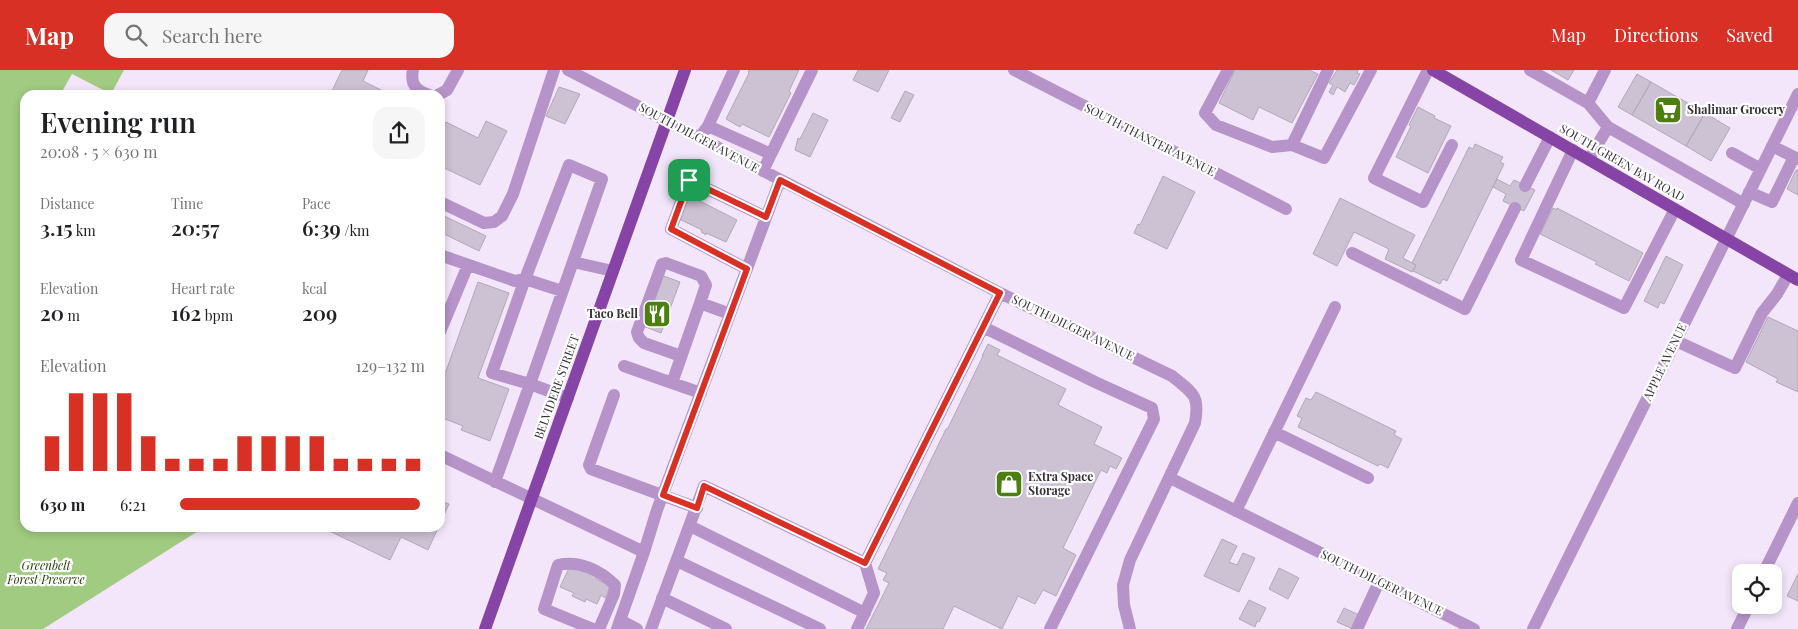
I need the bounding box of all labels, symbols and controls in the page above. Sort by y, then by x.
search box [104,13,454,58]
text: Map [25,19,74,51]
icon: search [122,21,150,49]
text: Search here [162,22,262,48]
text: Map [1551,23,1586,47]
text: Directions [1614,23,1698,47]
text: Saved [1726,23,1773,47]
supermarket icon: Shalimar Grocery [1653,95,1683,125]
street label: SOUTH DILGER AVENUE [636,98,763,176]
street label: SOUTH THAXTER AVENUE [1082,99,1219,179]
place label: Shalimar Grocery [1687,101,1786,117]
text: Evening run [40,103,196,140]
button: share [373,107,425,159]
street label: SOUTH GREEN BAY ROAD [1557,120,1688,205]
text: 20:08 · 5 × 630 m [40,141,157,162]
pin [668,159,710,201]
icon: arrive [675,166,703,194]
text: Distance [40,194,95,213]
text: Time [171,194,203,213]
text: Pace [302,194,331,213]
text: 3.15 [40,213,73,241]
text: 20:57 [171,213,219,241]
text: 6:39 [302,213,341,241]
text: km [73,221,96,240]
text: /km [341,221,370,240]
text: Elevation [40,279,98,298]
text: Heart rate [171,279,235,298]
text: kcal [302,279,327,298]
street label: SOUTH DILGER AVENUE [1010,290,1137,364]
text: 20 [40,298,64,326]
text: 162 [171,298,201,326]
text: 209 [302,298,337,326]
restaurant icon: Taco Bell [642,299,672,329]
place label: Taco Bell [587,305,638,321]
text: m [64,306,80,325]
text: bpm [201,306,233,325]
street label: APPLE AVENUE [1638,320,1690,404]
street label: BELVIDERE STREET [530,332,583,441]
text: Elevation [40,355,107,376]
text: 129–132 m [355,355,425,376]
place label: Extra Space Storage [1028,468,1093,498]
shop icon: Extra Space Storage [994,469,1024,499]
text: 630 m [40,494,85,515]
text: 6:21 [120,494,146,515]
street label: SOUTH DILGER AVENUE [1319,545,1446,619]
park label: Greenbelt Forest Preserve [6,557,85,587]
map controls [1732,564,1782,614]
button: locate [1732,564,1782,614]

